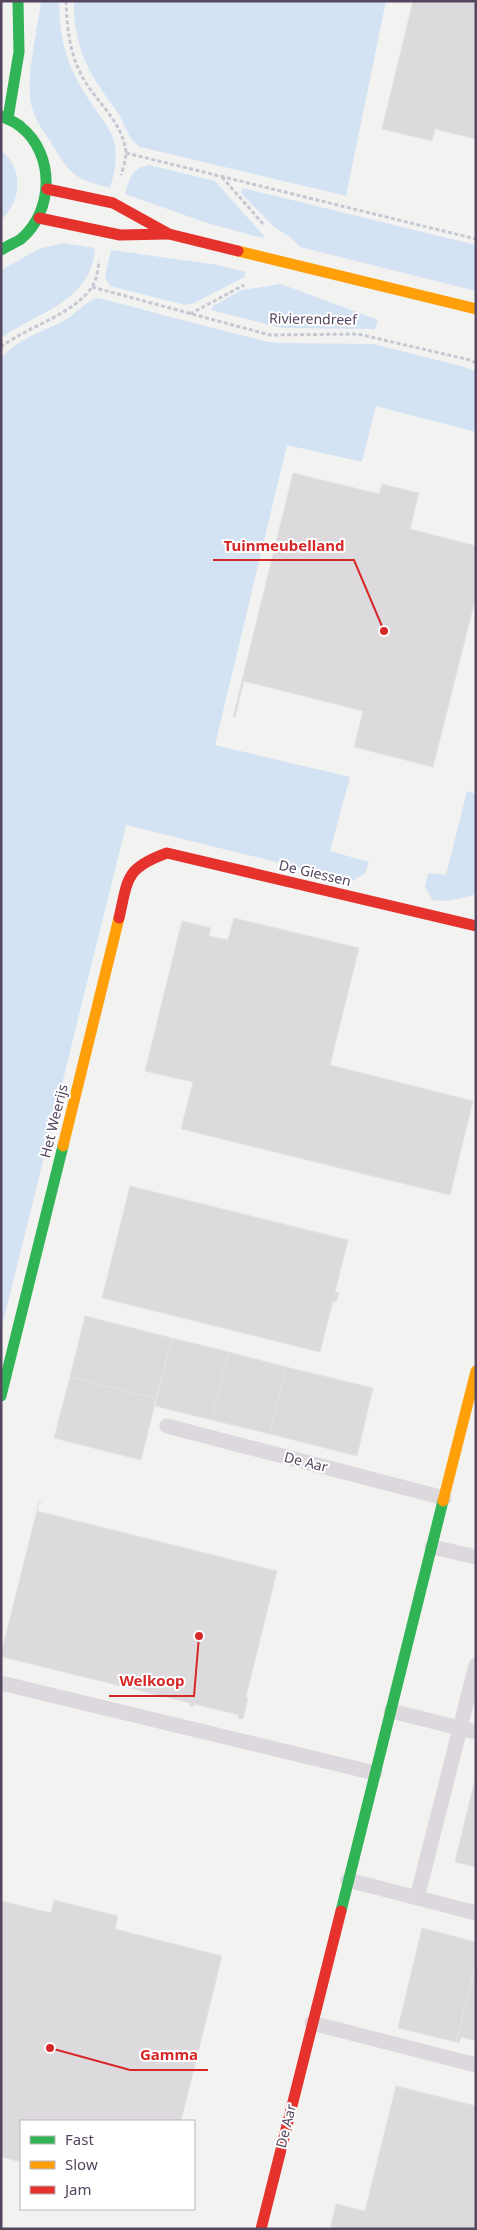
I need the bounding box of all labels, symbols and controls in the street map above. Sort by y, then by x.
street label: Rivierendreef [269,308,358,329]
callout: Tuinmeubelland [213,530,354,560]
text: Tuinmeubelland [224,535,344,555]
street label: De Giessen [277,855,353,890]
street label: Het Weerijs [35,1082,72,1160]
street label: De Aar [282,1447,330,1476]
callout: Welkoop [109,1666,194,1696]
text: Welkoop [119,1670,185,1690]
callout: Gamma [130,2040,208,2070]
text: Gamma [140,2044,198,2064]
street label: De Aar [271,2102,300,2150]
legend [20,2120,195,2210]
text: Fast [65,2129,94,2149]
text: Slow [65,2154,98,2174]
text: Jam [63,2179,92,2199]

